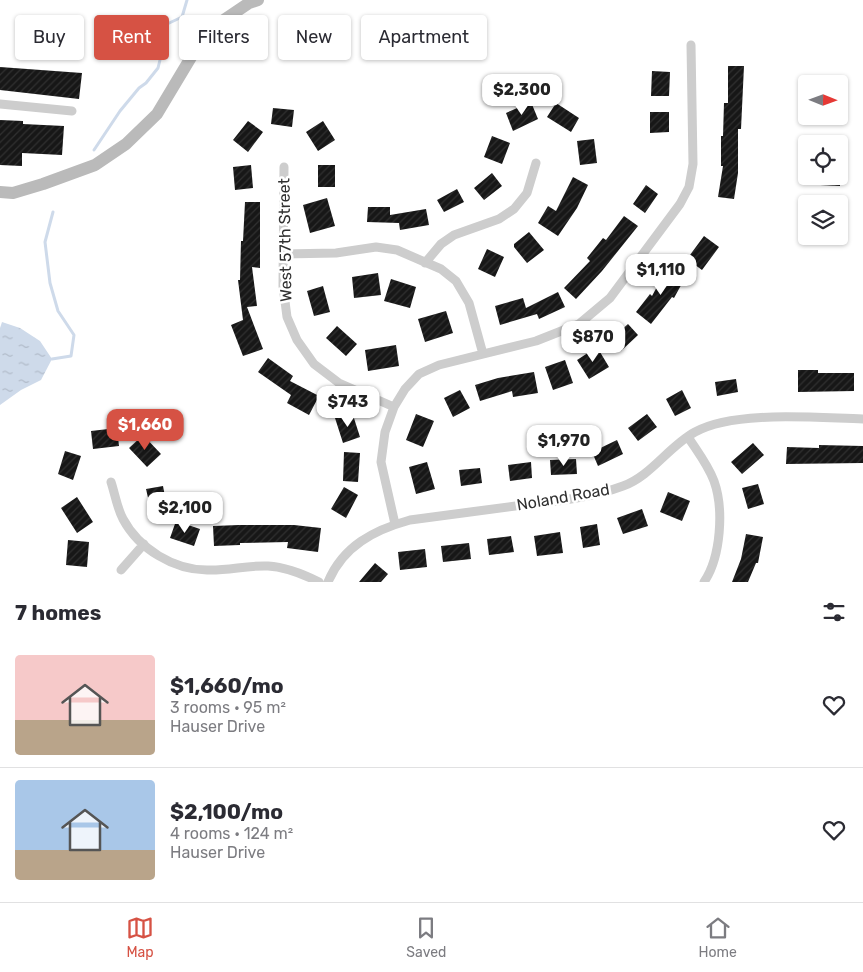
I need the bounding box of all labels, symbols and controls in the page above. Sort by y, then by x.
chip: Buy [15,15,84,60]
chip: Rent [94,15,169,60]
chip: Filters [179,15,268,60]
chip: New [278,15,351,60]
chip: Apartment [361,15,487,60]
pin: $2,300 [481,74,563,116]
north arrow [798,75,848,125]
map controls [798,75,848,245]
text: $2,300 [493,80,551,99]
button: locate [798,135,848,185]
street label: West 57th Street [274,178,296,302]
button: layers [798,195,848,245]
pin: $1,110 [620,254,702,296]
text: $1,110 [637,260,685,279]
pin: $870 [563,320,623,363]
text: $870 [572,327,614,346]
pin: $743 [318,386,378,428]
text: $743 [328,392,368,411]
pin: $1,660 [104,408,186,451]
text: $1,660 [118,415,172,434]
pin: $1,970 [523,424,605,467]
text: $1,970 [538,431,590,450]
street label: Noland Road [515,479,611,515]
pin: $2,100 [144,492,226,534]
text: $2,100 [158,498,212,517]
icon: filters [820,598,848,626]
text: 7 homes [15,600,101,625]
text: $1,660/mo [170,673,284,698]
icon: home [55,675,115,735]
icon: heart [820,691,848,719]
text: 3 rooms · 95 m² [170,698,286,717]
text: Hauser Drive [170,717,265,736]
text: $2,100/mo [170,799,283,824]
icon: home [55,800,115,860]
icon: heart [820,816,848,844]
text: 4 rooms · 124 m² [170,824,293,843]
text: Hauser Drive [170,843,265,862]
tab: Map [126,914,154,961]
tab: Saved [406,914,446,961]
tab: Home [699,914,737,961]

